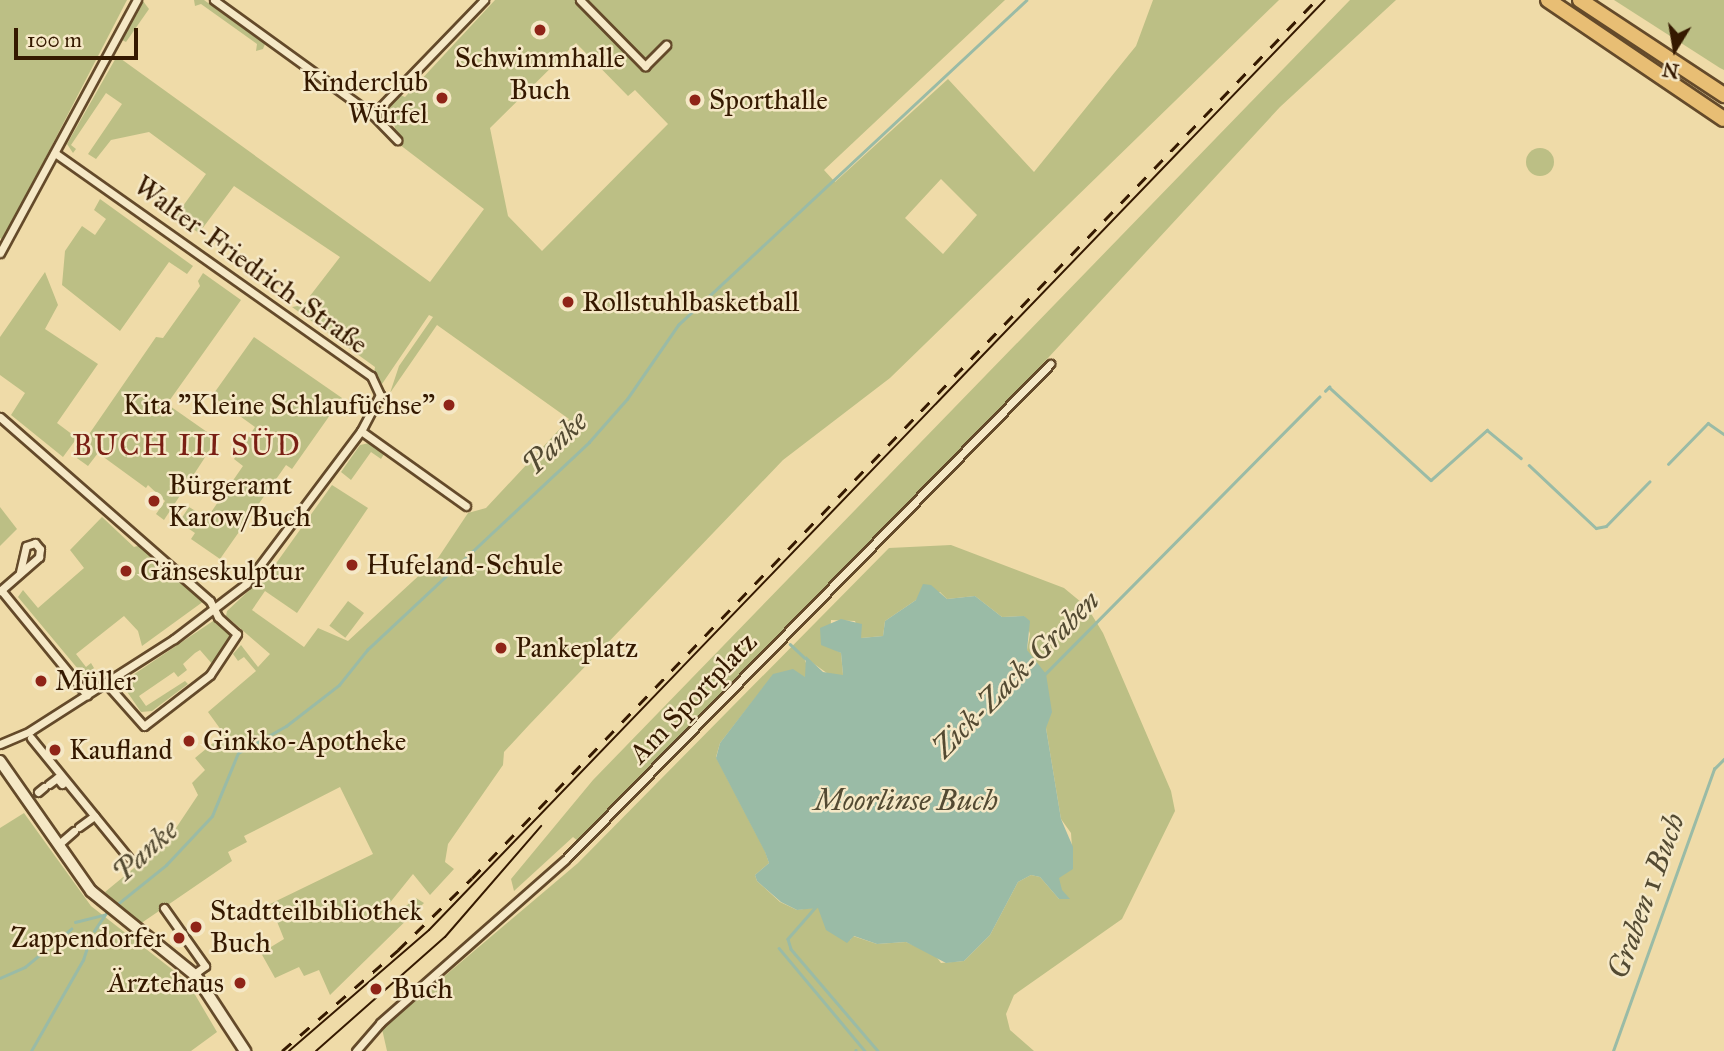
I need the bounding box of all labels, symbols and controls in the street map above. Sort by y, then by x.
scale bar [18,14,142,58]
north arrow [1640,14,1710,84]
marker: Schwimmhalle Buch [532,22,548,38]
text: 100 m [27,27,82,53]
place label: Schwimmhalle Buch [455,41,625,107]
text: N [1661,57,1681,83]
place label: Kinderclub Würfel [301,65,428,131]
place label: Sporthalle [709,83,828,117]
marker: Kinderclub Würfel [434,90,450,106]
marker: Sporthalle [687,92,703,108]
street label: Walter-Friedrich-Straße [127,169,375,361]
place label: Rollstuhlbasketball [582,285,799,319]
marker: Rollstuhlbasketball [560,294,576,310]
place label: Kita "Kleine Schlaufüchse" [123,388,435,422]
marker: Kita "Kleine Schlaufüchse" [441,397,457,413]
water label: Panke [515,403,595,483]
district label: BUCH III SÜD [74,427,300,463]
place label: Bürgeramt Karow/Buch [168,468,311,534]
marker: Bürgeramt Karow/Buch [146,493,162,509]
place label: Hufeland-Schule [366,548,563,582]
place label: Gänseskulptur [140,554,304,588]
marker: Hufeland-Schule [344,557,360,573]
marker: Gänseskulptur [118,563,134,579]
water label: Zick-Zack-Graben [925,583,1107,765]
street label: Am Sportplatz [622,625,764,771]
place label: Pankeplatz [515,631,638,665]
marker: Pankeplatz [493,640,509,656]
place label: Müller [55,664,136,698]
marker: Müller [33,673,49,689]
place label: Ginkko-Apotheke [203,724,406,758]
place label: Kaufland [69,733,172,767]
marker: Ginkko-Apotheke [181,733,197,749]
marker: Kaufland [47,742,63,758]
water label: Moorlinse Buch [814,782,998,818]
water label: Graben 1 Buch [1599,809,1693,983]
water label: Panke [105,812,185,890]
place label: Stadtteilbibliothek Buch [210,894,423,960]
marker: Stadtteilbibliothek Buch [188,919,204,935]
place label: Zappendorfer [11,921,165,955]
marker: Zappendorfer [171,930,187,946]
place label: Ärztehaus [108,966,224,1000]
place label: Buch [392,972,453,1006]
marker: Ärztehaus [230,973,250,993]
marker: Buch [366,979,386,999]

